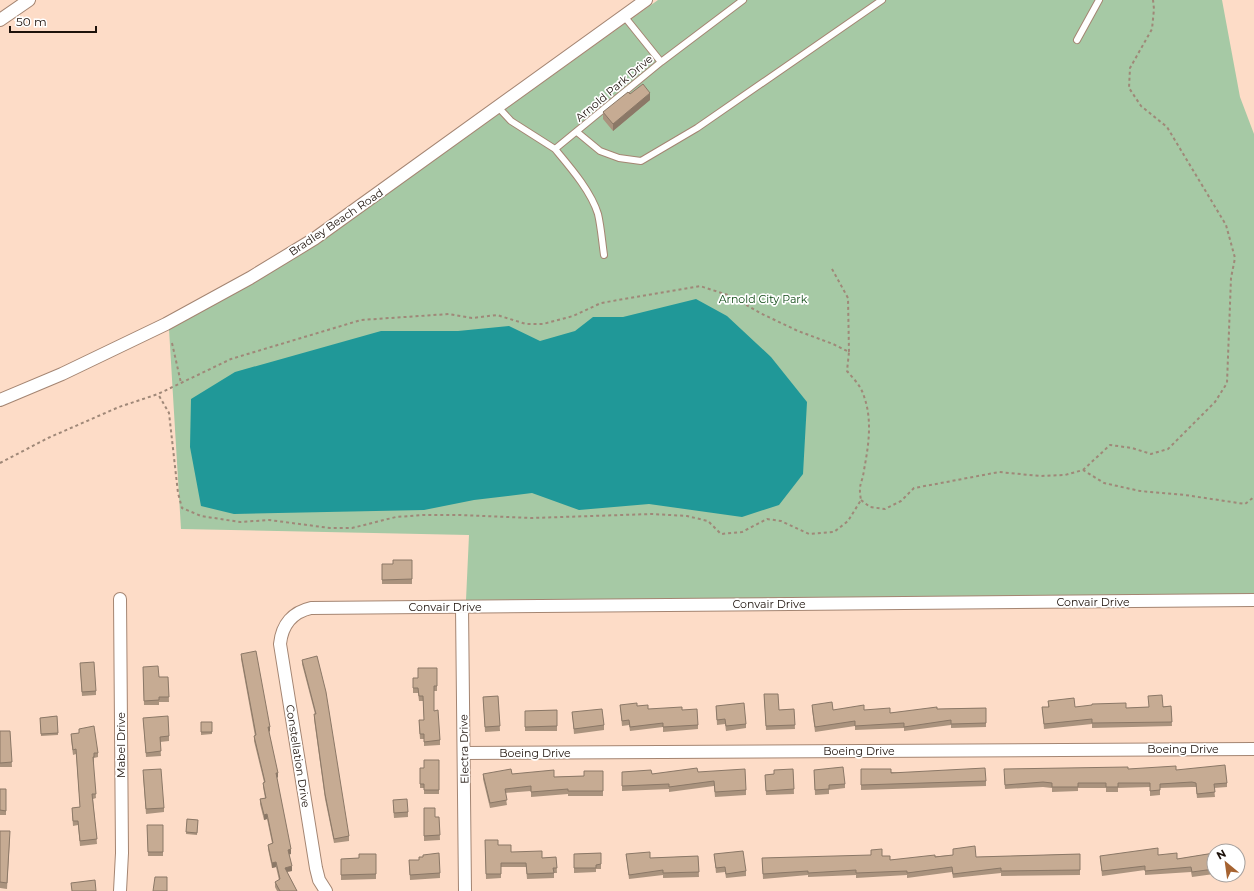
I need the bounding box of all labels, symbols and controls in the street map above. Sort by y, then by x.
scale bar [10,8,96,34]
text: 50 m [16,14,47,29]
street label: Arnold Park Drive [572,51,656,124]
street label: Bradley Beach Road [286,185,386,259]
park label: Arnold City Park [719,292,808,306]
street label: Convair Drive [1056,595,1130,609]
street label: Convair Drive [732,597,806,611]
street label: Convair Drive [408,600,482,614]
street label: Constellation Drive [283,704,313,809]
street label: Mabel Drive [114,712,128,778]
street label: Electra Drive [456,714,472,784]
street label: Boeing Drive [1147,742,1219,756]
street label: Boeing Drive [823,744,895,758]
street label: Boeing Drive [499,746,571,760]
north arrow [1206,843,1246,883]
text: N [1214,846,1228,863]

